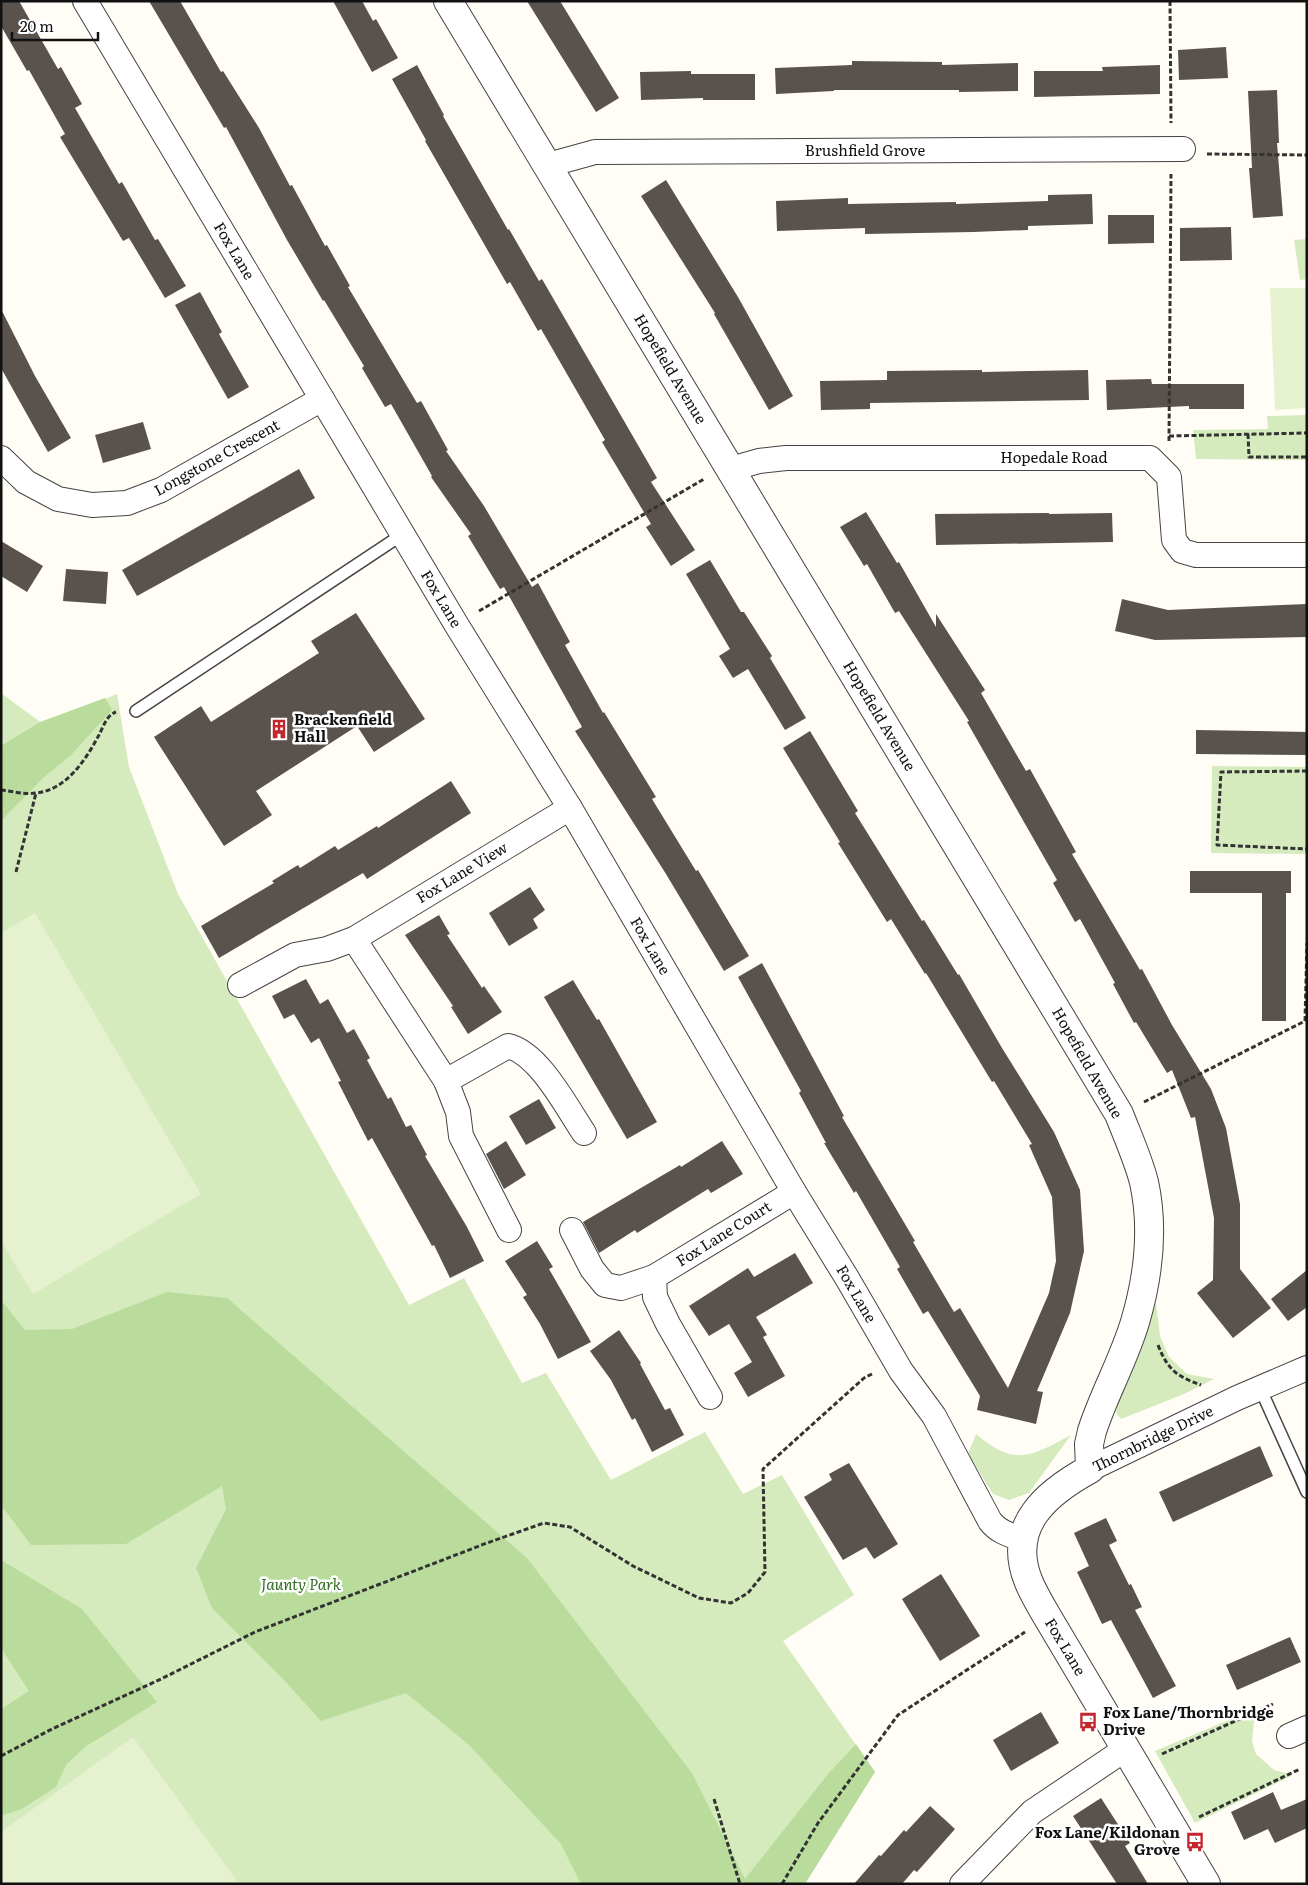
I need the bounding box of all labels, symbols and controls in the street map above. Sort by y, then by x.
scale bar [12,10,99,42]
text: 20 m [20,14,54,37]
street label: Brushfield Grove [805,138,925,161]
street label: Fox Lane [209,217,262,284]
street label: Hopefield Avenue [629,309,713,428]
street label: Longstone Crescent [149,413,283,501]
street label: Hopedale Road [1000,445,1108,468]
street label: Fox Lane [416,565,469,632]
street label: Hopefield Avenue [838,656,922,775]
place label: Brackenfield Hall [294,707,392,747]
building icon: Brackenfield Hall [268,718,290,740]
street label: Fox Lane View [411,835,511,908]
street label: Fox Lane [625,912,677,979]
street label: Hopefield Avenue [1047,1002,1130,1122]
street label: Fox Lane Court [671,1194,775,1271]
street label: Fox Lane [831,1260,883,1327]
street label: Thornbridge Drive [1088,1398,1217,1477]
park label: Jaunty Park [261,1572,342,1595]
street label: Fox Lane [1040,1613,1093,1680]
place label: Fox Lane/Thornbridge Drive [1103,1700,1274,1740]
bus stop icon: Fox Lane/Thornbridge Drive [1077,1711,1099,1733]
place label: Fox Lane/Kildonan Grove [1035,1820,1181,1860]
bus stop icon: Fox Lane/Kildonan Grove [1184,1831,1206,1853]

